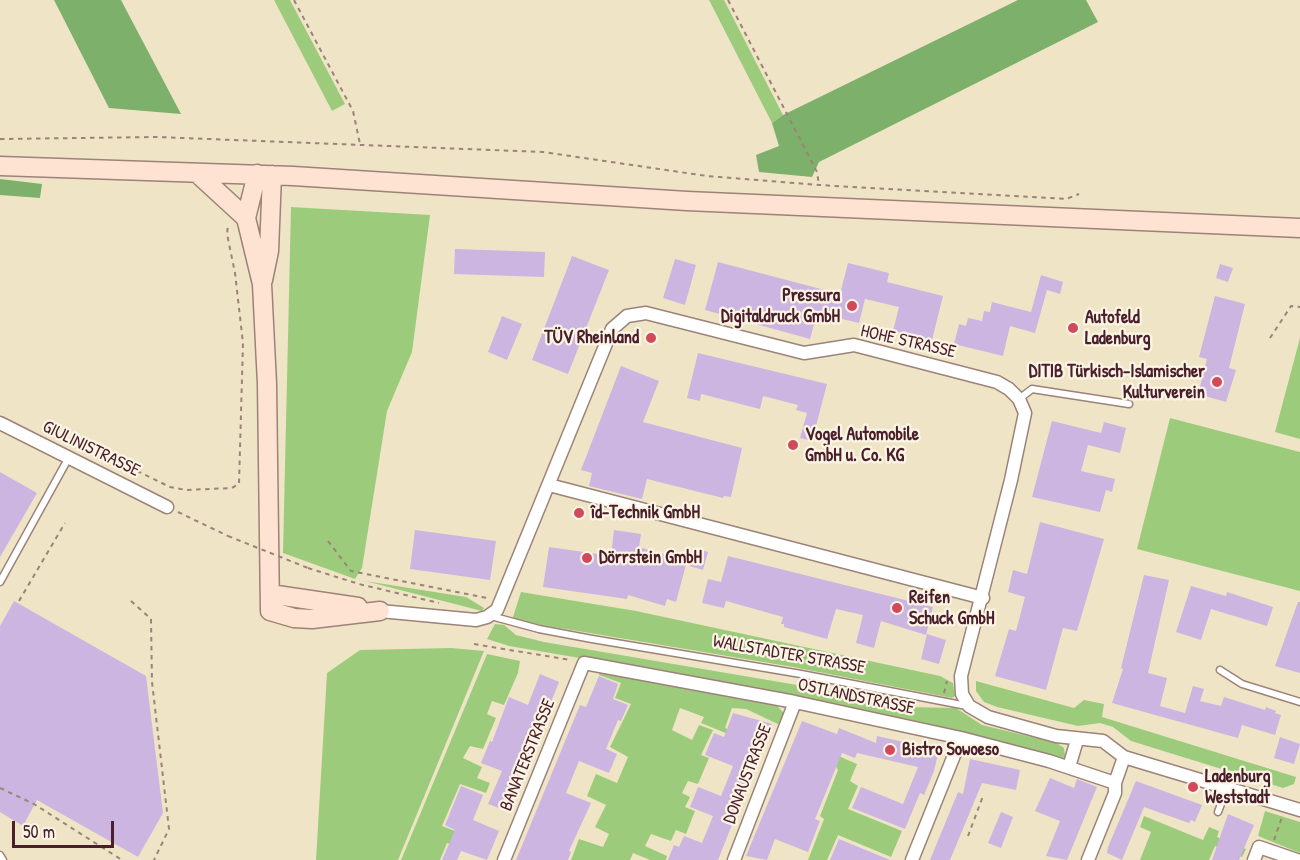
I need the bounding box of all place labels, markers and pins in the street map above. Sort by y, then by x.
place label: Pressura Digitaldruck GmbH [721,285,840,328]
marker: Pressura Digitaldruck GmbH [845,299,859,313]
place label: Autofeld Ladenburg [1085,307,1151,350]
marker: Autofeld Ladenburg [1066,321,1080,335]
place label: TÜV Rheinland [544,327,639,349]
marker: TÜV Rheinland [644,331,658,345]
place label: DITIB Türkisch-Islamischer Kulturverein [1029,361,1205,404]
marker: DITIB Türkisch-Islamischer Kulturverein [1210,375,1224,389]
place label: Vogel Automobile GmbH u. Co. KG [805,424,919,466]
marker: Vogel Automobile GmbH u. Co. KG [786,438,800,452]
place label: îd-Technik GmbH [591,502,700,524]
marker: îd-Technik GmbH [572,506,586,520]
place label: Dörrstein GmbH [599,547,702,569]
marker: Dörrstein GmbH [580,551,594,565]
place label: Reifen Schuck GmbH [909,587,994,630]
marker: Reifen Schuck GmbH [890,601,904,615]
place label: Bistro Sowoeso [902,739,999,761]
marker: Bistro Sowoeso [883,743,897,757]
place label: Ladenburg Weststadt [1205,766,1271,808]
marker: Ladenburg Weststadt [1186,780,1200,794]

